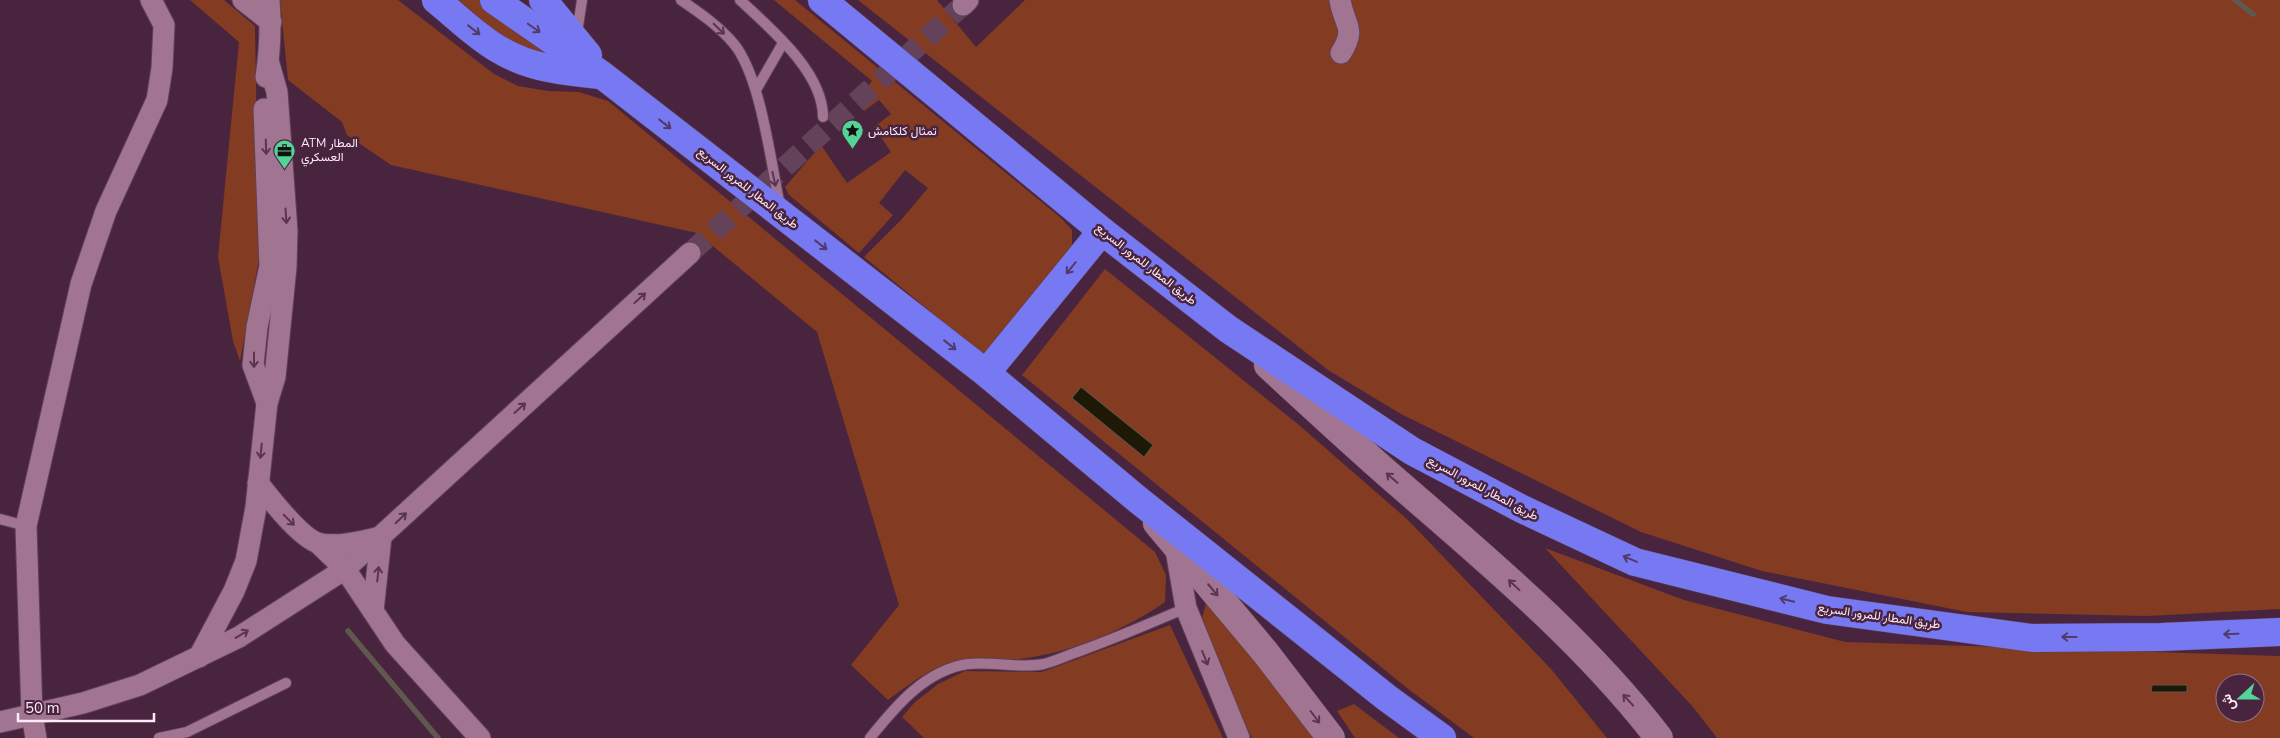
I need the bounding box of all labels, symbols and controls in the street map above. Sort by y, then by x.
one-way arrow [527,23,541,33]
one-way arrow [713,23,725,35]
one-way arrow [467,25,480,36]
one-way arrow [658,119,671,130]
place icon: تمثال كلكامش [840,119,864,150]
place label: تمثال كلكامش [868,123,937,139]
place label: ATM المطار العسكري [301,135,358,167]
one-way arrow [261,138,271,155]
office icon: ATM المطار العسكري [273,138,297,169]
street label: طريق المطار للمرور السريع [694,144,802,233]
one-way arrow [770,171,780,187]
one-way arrow [282,208,291,224]
street label: طريق المطار للمرور السريع [1092,220,1200,309]
one-way arrow [814,240,828,250]
one-way arrow [1066,262,1077,275]
one-way arrow [634,292,647,304]
one-way arrow [943,339,956,350]
one-way arrow [249,352,259,368]
one-way arrow [514,402,527,414]
one-way arrow [257,443,266,459]
street label: طريق المطار للمرور السريع [1424,452,1542,525]
one-way arrow [1386,472,1399,483]
one-way arrow [395,512,407,524]
one-way arrow [283,514,295,526]
one-way arrow [1623,554,1638,564]
one-way arrow [373,566,383,582]
one-way arrow [1507,579,1520,591]
one-way arrow [1207,583,1218,596]
one-way arrow [1780,595,1796,604]
street label: طريق المطار للمرور السريع [1816,599,1942,634]
one-way arrow [235,629,249,639]
one-way arrow [2224,630,2240,639]
one-way arrow [2061,633,2077,642]
one-way arrow [1201,650,1210,665]
north arrow [2215,673,2265,723]
scale bar [18,690,154,722]
text: ش [2216,691,2240,714]
one-way arrow [1622,694,1634,707]
text: 50 m [25,698,60,718]
one-way arrow [1309,710,1320,723]

